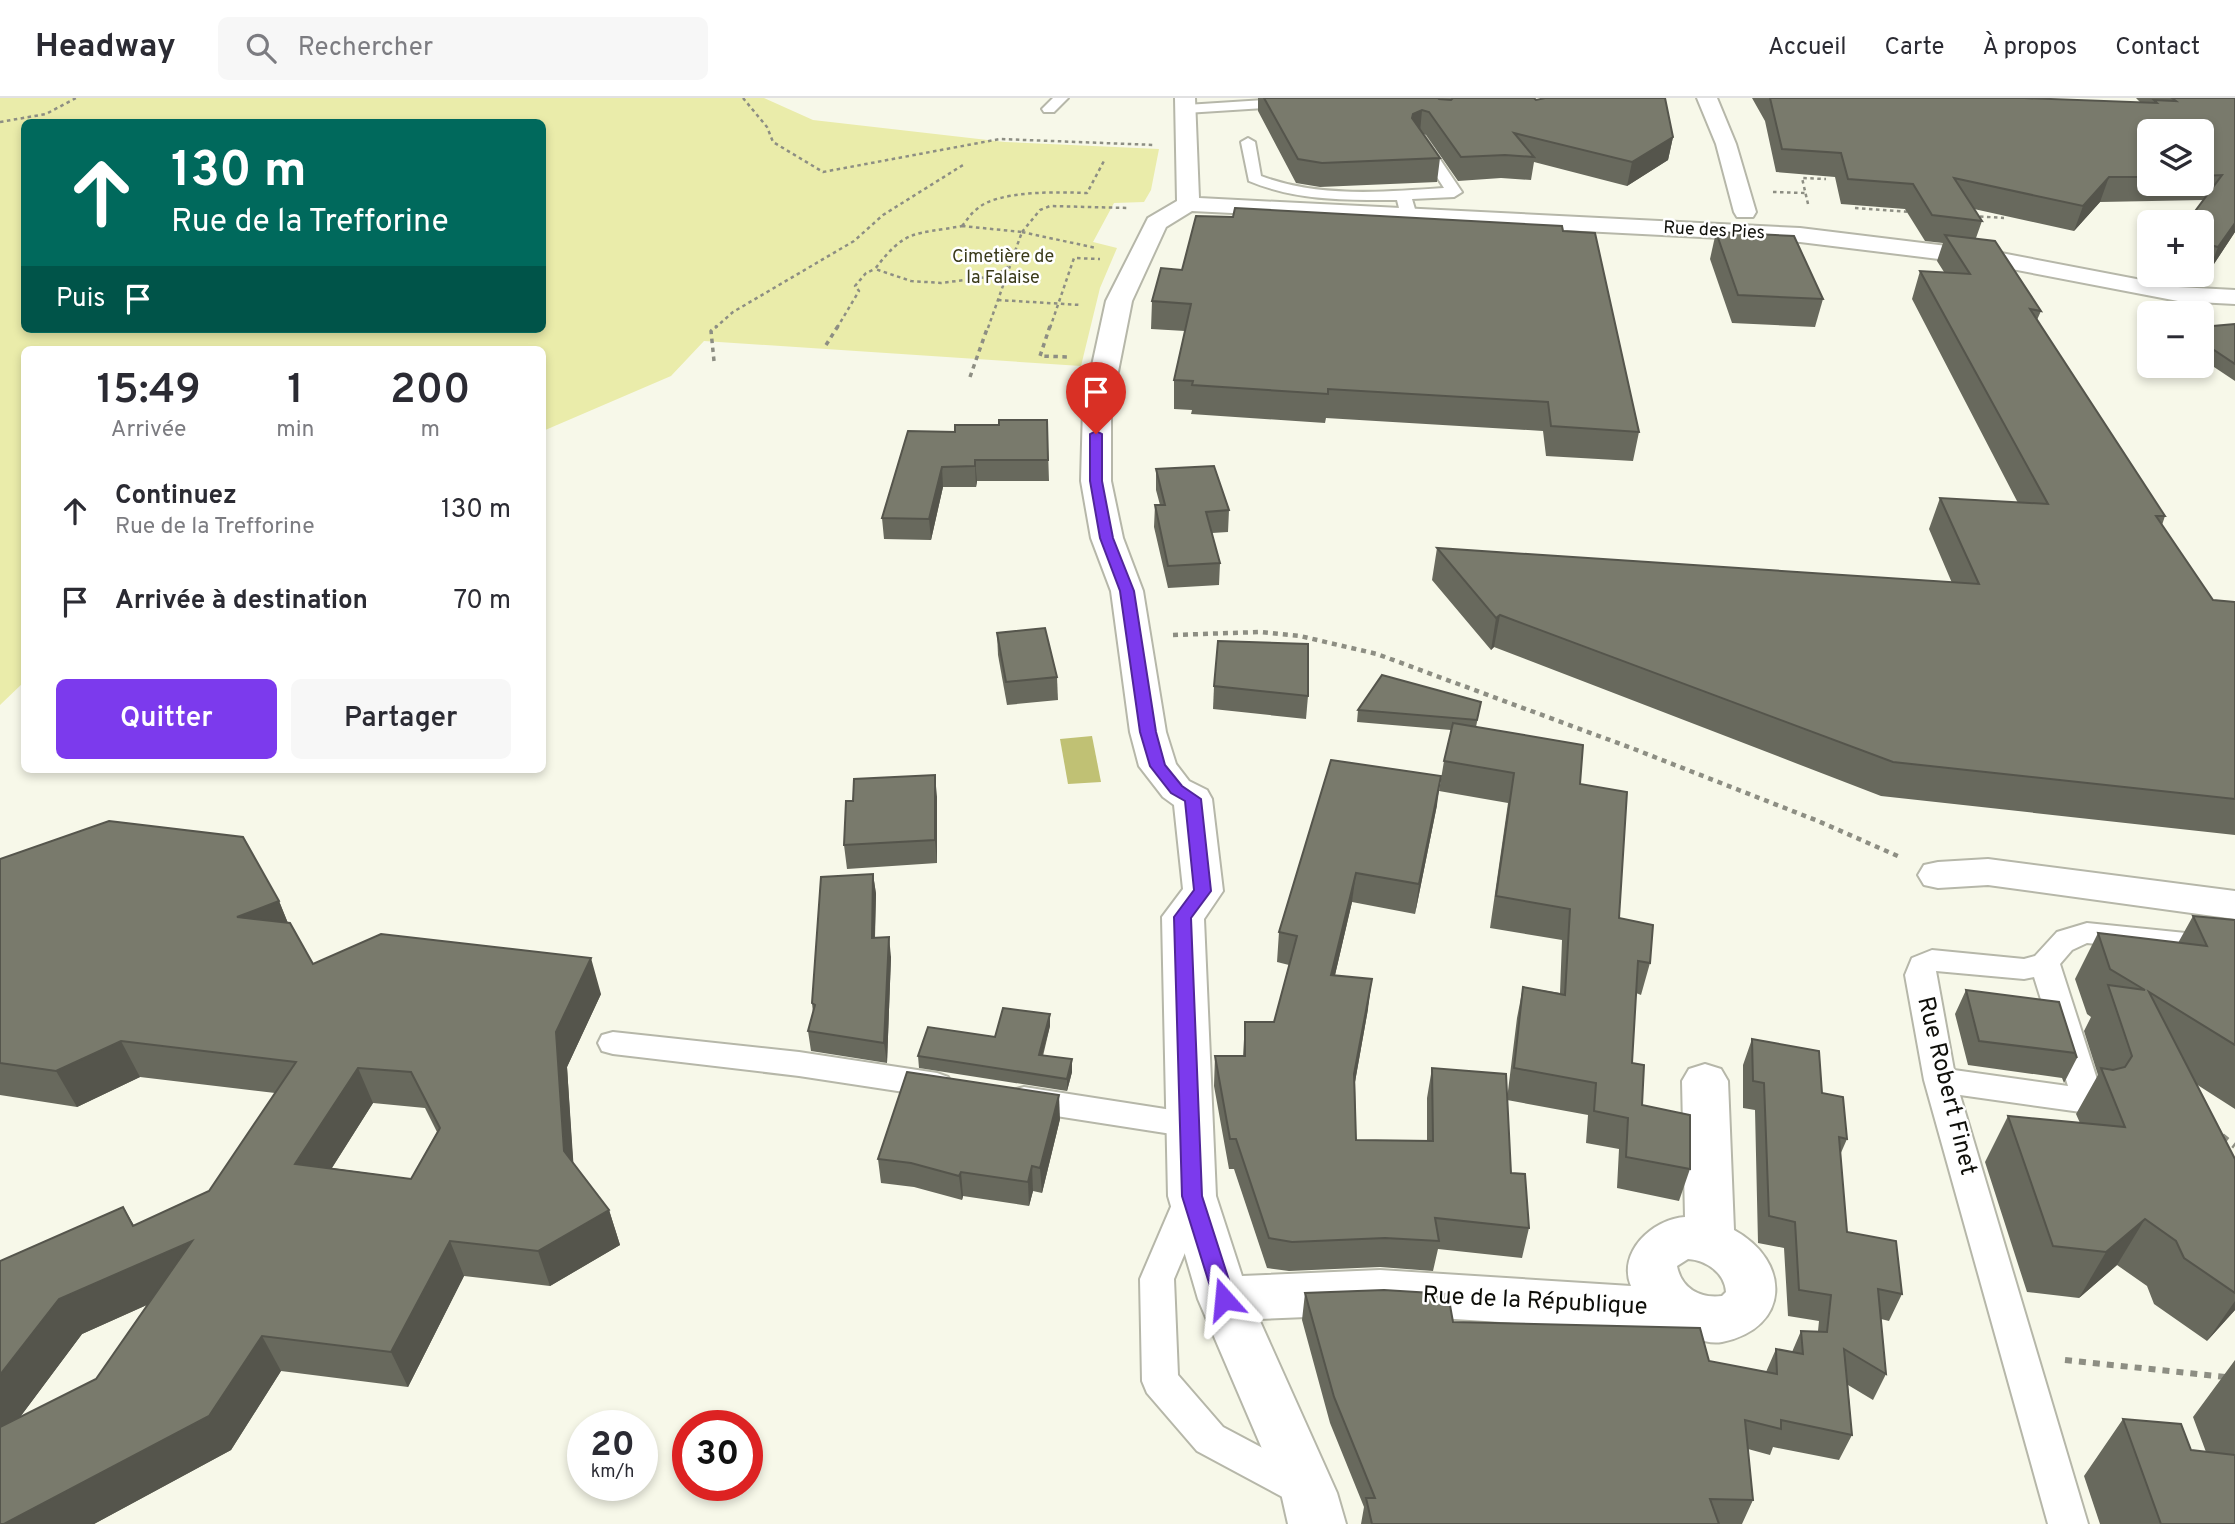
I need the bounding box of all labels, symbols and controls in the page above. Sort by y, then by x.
search box [218,17,708,80]
text: Headway [35,27,176,69]
icon: search [242,29,280,67]
text: Rechercher [298,32,433,65]
text: Accueil [1768,33,1847,63]
text: Carte [1885,33,1944,63]
text: À propos [1982,33,2077,63]
text: Contact [2115,33,2200,63]
map controls [2137,119,2214,378]
button: layers [2137,119,2214,196]
text: 130 m [171,142,307,204]
icon: ahead [56,147,147,238]
text: Rue de la Trefforine [171,203,449,243]
button: + [2137,210,2214,287]
street label: Rue des Pies [1663,217,1765,245]
park label: Cimetière de la Falaise [952,246,1054,290]
icon: arrive [119,280,157,318]
text: Puis [56,283,105,316]
button: − [2137,301,2214,378]
pin [1066,362,1126,434]
text: 15:49 [97,365,201,418]
text: 1 [287,365,304,418]
text: 200 [390,365,471,418]
icon: arrive [1077,373,1115,411]
text: Arrivée [111,416,186,445]
text: min [276,416,315,445]
text: m [421,416,440,445]
text: Continuez [115,480,237,513]
icon: ahead [56,492,94,530]
text: 130 m [441,494,511,527]
text: Rue de la Trefforine [115,513,315,542]
icon: arrive [56,583,94,621]
text: Arrivée à destination [115,585,368,618]
text: 70 m [453,585,511,618]
button: Quitter [56,679,277,759]
button: Partager [291,679,511,759]
street label: Rue Robert Finet [1909,994,1983,1178]
position arrow [1187,1262,1261,1336]
street label: Rue de la République [1422,1281,1648,1323]
speed limit sign: 30 [672,1410,763,1501]
text: 20 [590,1424,635,1468]
text: km/h [591,1461,634,1484]

